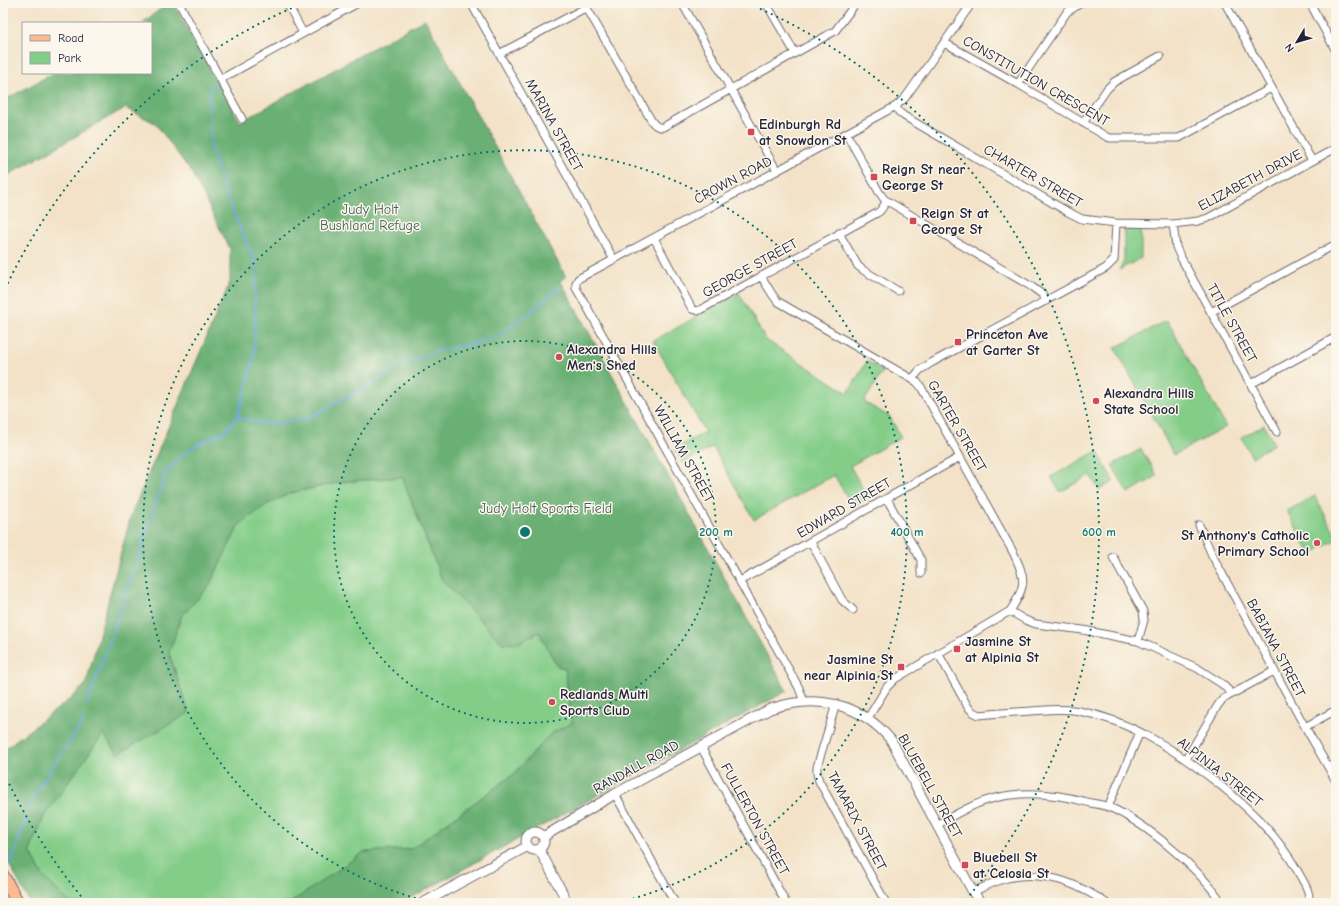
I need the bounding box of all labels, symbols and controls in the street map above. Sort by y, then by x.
legend [22,22,152,74]
north arrow [1277,22,1317,62]
text: Road [58,31,84,45]
street label: CONSTITUTION CRESCENT [960,32,1113,130]
text: N [1282,41,1297,55]
text: Park [58,51,81,65]
street label: MARINA STREET [522,76,587,175]
place label: Edinburgh Rd at Snowdon St [759,116,847,149]
marker: Edinburgh Rd at Snowdon St [746,127,756,137]
street label: CHARTER STREET [980,141,1086,212]
street label: ELIZABETH DRIVE [1195,145,1305,215]
street label: CROWN ROAD [691,152,775,208]
place label: Reign St near George St [882,161,966,194]
marker: Reign St near George St [869,172,879,182]
park label: Judy Holt Bushland Refuge [320,201,420,234]
place label: Reign St at George St [921,205,989,238]
marker: Reign St at George St [908,216,918,226]
street label: GEORGE STREET [699,234,801,301]
street label: TITLE STREET [1203,280,1261,366]
place label: Princeton Ave at Garter St [966,326,1048,359]
marker: Princeton Ave at Garter St [953,337,963,347]
place label: Alexandra Hills Men's Shed [567,341,657,374]
marker: Alexandra Hills Men's Shed [554,352,564,362]
street label: GARTER STREET [924,377,990,475]
place label: Alexandra Hills State School [1104,385,1194,418]
marker: Alexandra Hills State School [1091,396,1101,406]
street label: WILLIAM STREET [650,402,718,506]
street label: EDWARD STREET [794,474,895,542]
park label: Judy Holt Sports Field [480,500,612,517]
centre of rings [518,525,532,539]
text: 200 m [699,525,733,539]
text: 400 m [890,525,924,539]
text: 600 m [1082,525,1116,539]
place label: St Anthony's Catholic Primary School [1181,527,1309,560]
marker: St Anthony's Catholic Primary School [1312,538,1322,548]
street label: BABIANA STREET [1243,596,1309,701]
place label: Jasmine St at Alpinia St [965,633,1039,666]
marker: Jasmine St at Alpinia St [952,644,962,654]
place label: Jasmine St near Alpinia St [804,651,893,684]
marker: Jasmine St near Alpinia St [896,662,906,672]
place label: Redlands Multi Sports Club [560,686,648,719]
marker: Redlands Multi Sports Club [547,697,557,707]
street label: BLUEBELL STREET [894,731,966,842]
street label: ALPINIA STREET [1174,733,1267,811]
street label: RANDALL ROAD [590,736,682,798]
street label: FULLERTON STREET [717,760,793,879]
street label: TAMARIX STREET [824,769,891,874]
place label: Bluebell St at Celosia St [973,849,1050,882]
marker: Bluebell St at Celosia St [960,860,970,870]

